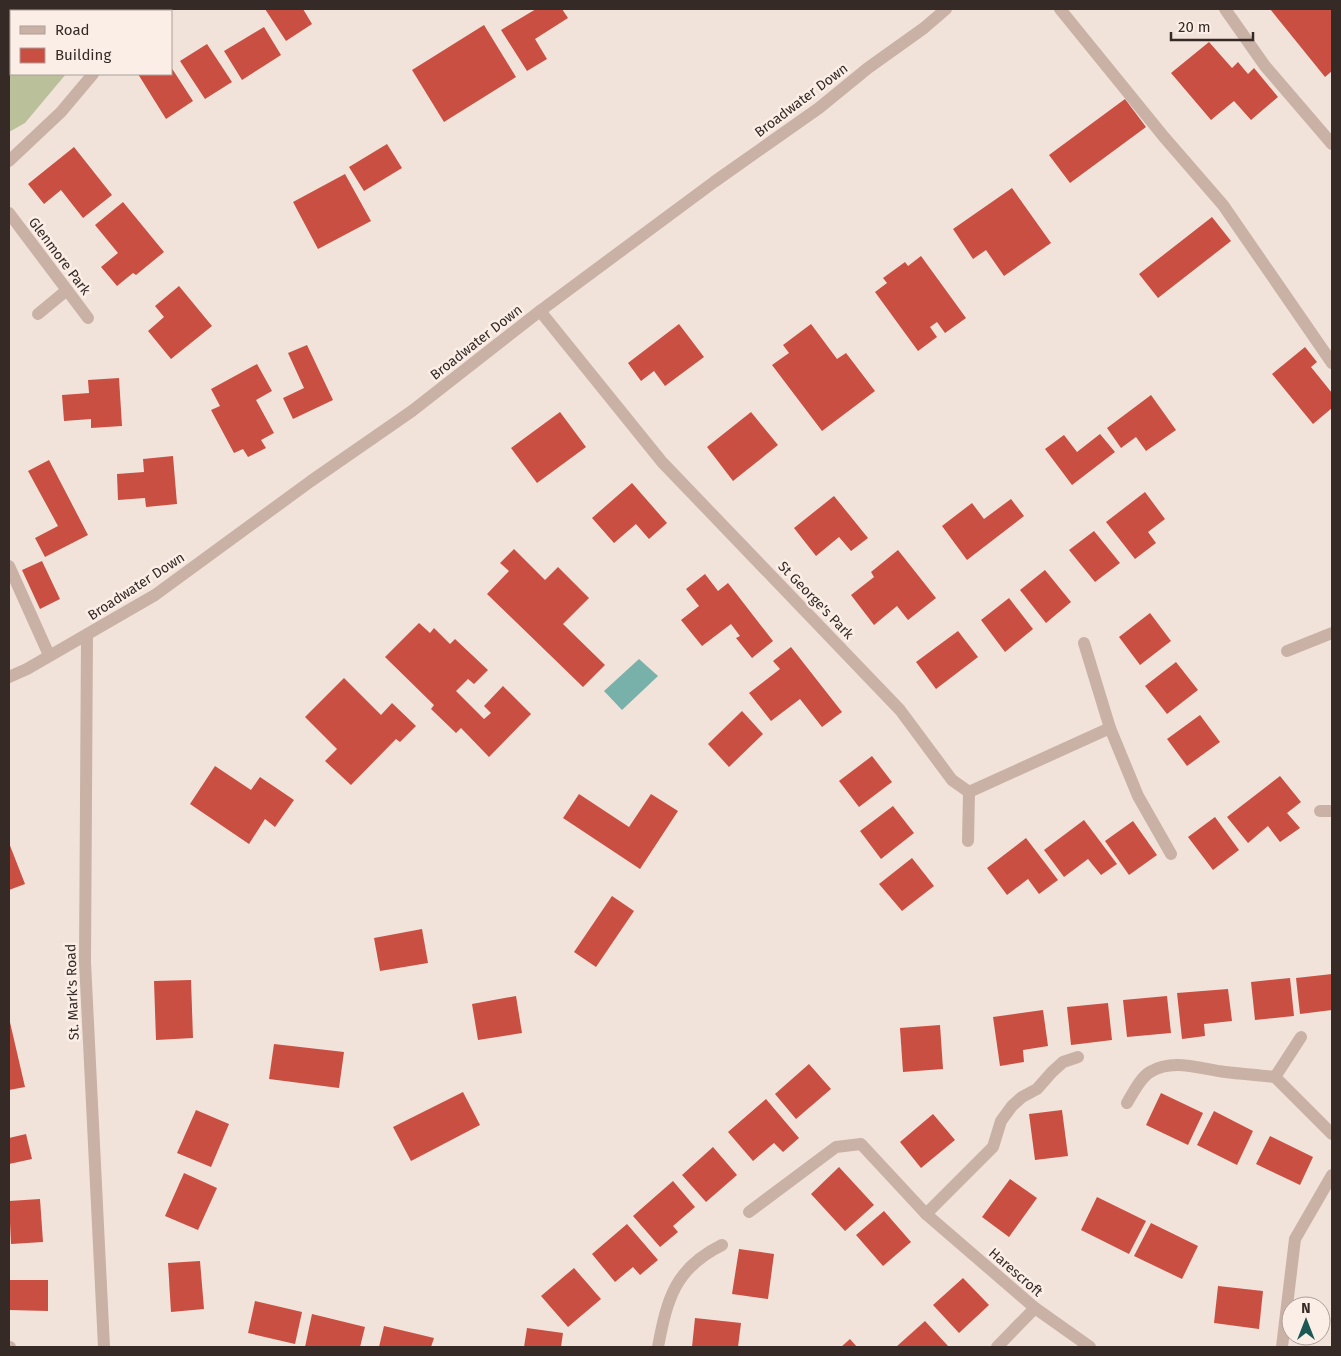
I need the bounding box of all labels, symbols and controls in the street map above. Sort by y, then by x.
legend [10,10,172,75]
scale bar [1171,10,1254,42]
text: 20 m [1178,18,1211,36]
text: Road [55,21,90,39]
text: Building [55,46,111,64]
street label: Broadwater Down [751,60,851,141]
street label: Glenmore Park [25,214,95,299]
street label: Broadwater Down [427,301,526,384]
street label: Broadwater Down [85,549,188,624]
street label: St George's Park [774,558,858,643]
street label: St. Mark's Road [62,944,83,1040]
street label: Harescroft [985,1244,1047,1301]
north arrow [1281,1296,1331,1346]
text: N [1301,1300,1311,1317]

